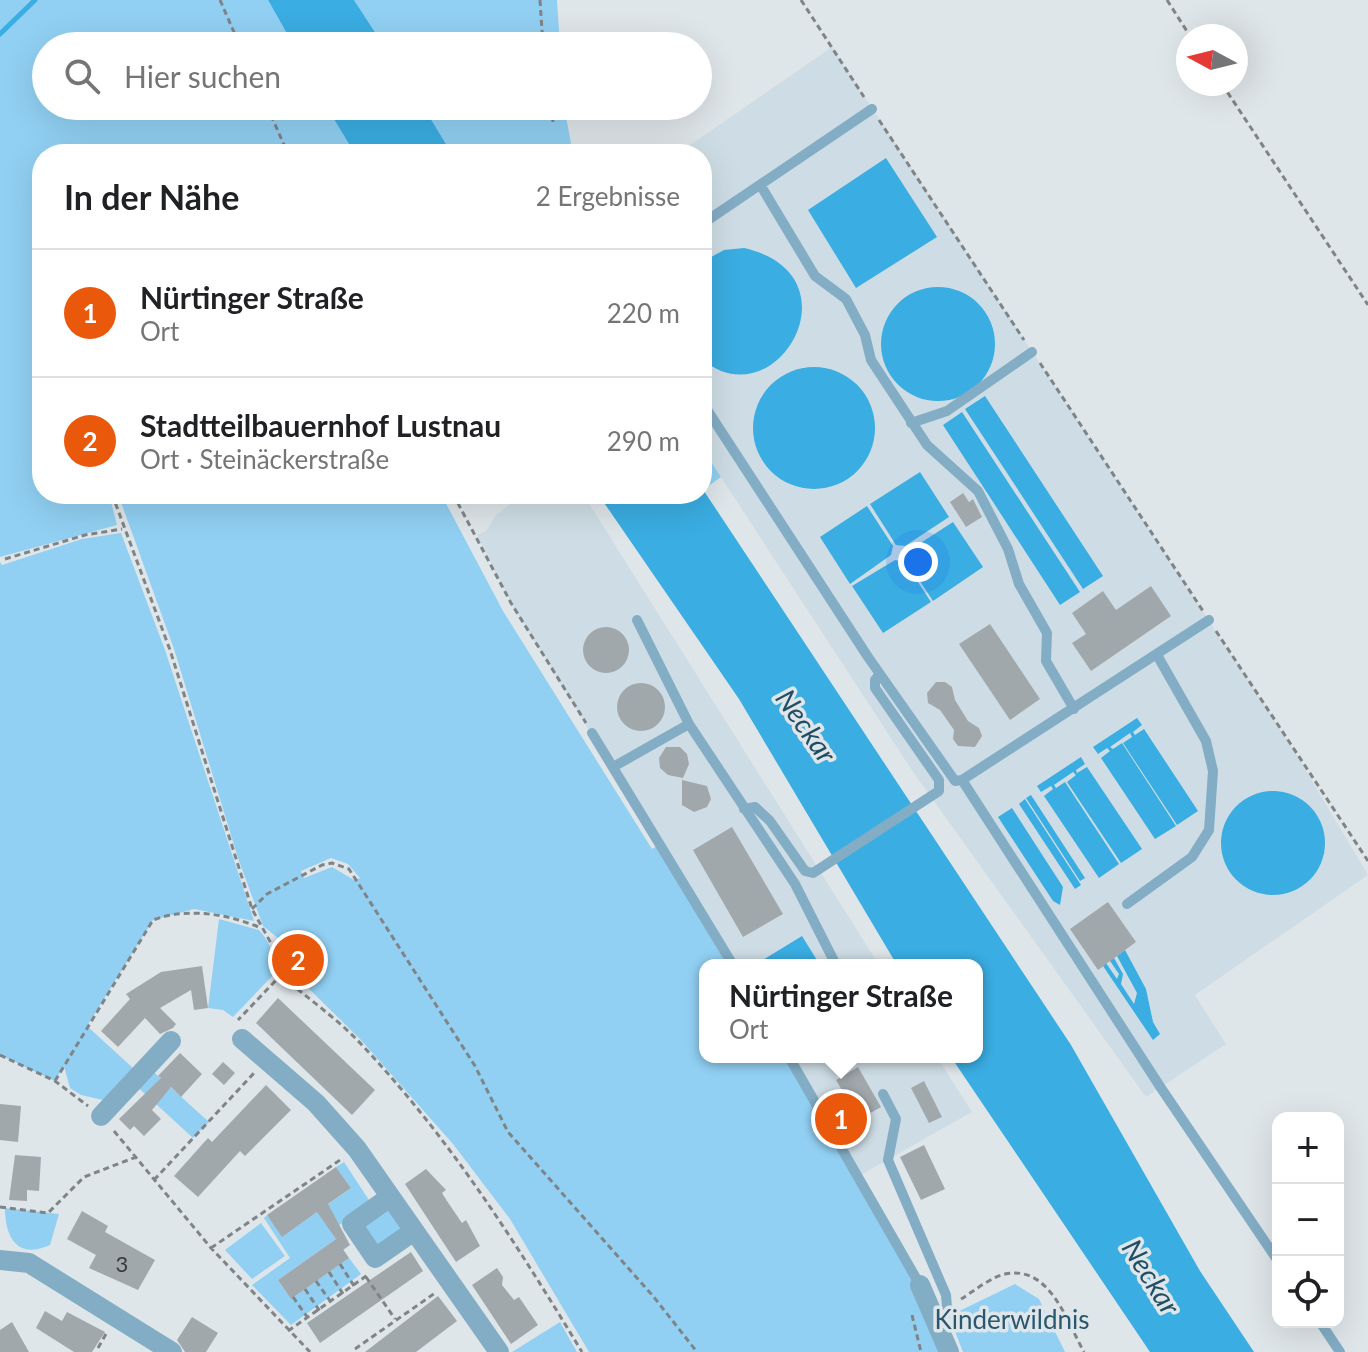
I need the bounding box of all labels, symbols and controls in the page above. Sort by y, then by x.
north arrow [1176,24,1248,96]
search box [32,32,712,120]
icon: search [60,54,104,98]
text: Hier suchen [124,58,281,94]
text: In der Nähe [64,176,239,217]
text: 2 Ergebnisse [536,180,680,212]
text: Nürtinger Straße [140,279,364,315]
text: 1 [82,297,98,329]
text: 220 m [607,297,680,329]
text: Ort [140,315,179,347]
text: Stadtteilbauernhof Lustnau [140,407,501,443]
text: 2 [82,425,98,457]
text: 290 m [607,425,680,457]
text: Ort · Steinäckerstraße [140,443,389,475]
your location [898,542,938,582]
water label: Neckar [769,682,845,769]
pin: 2 [272,930,324,990]
popup [699,959,983,1063]
text: Nürtinger Straße [729,977,953,1013]
text: Ort [729,1013,768,1045]
pin: 1 [815,1089,867,1149]
map controls [1272,1112,1344,1328]
button: + [1272,1112,1344,1184]
button: − [1272,1184,1344,1256]
water label: Neckar [1116,1233,1188,1321]
house number: 3 [116,1250,128,1277]
button: locate [1272,1256,1344,1328]
park label: Kinderwildnis [934,1303,1090,1335]

